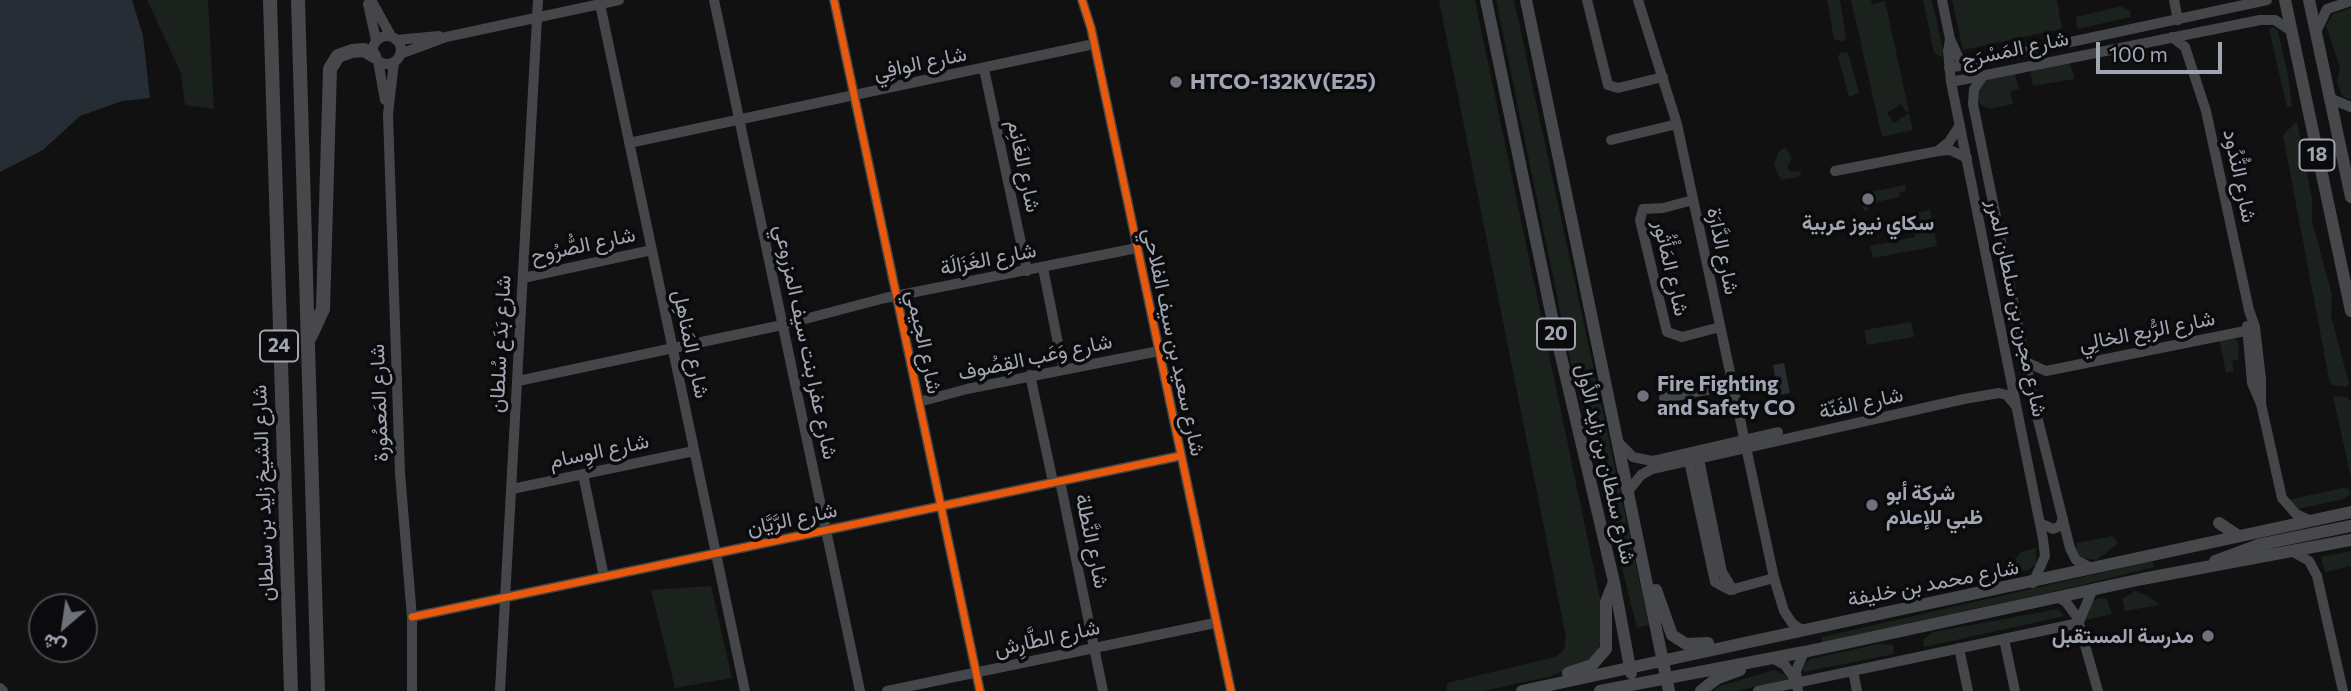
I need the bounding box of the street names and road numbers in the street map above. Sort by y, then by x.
street label: شارع المَسْرَج [1959,25,2071,73]
street label: شارع الوافِي [871,41,969,85]
street label: شارع الغَانِم [1002,117,1046,215]
street label: شارع النُّدُود [2218,127,2262,225]
road number: 18 [2300,140,2334,170]
street label: شارع مجرن بن سلطان المرر [1982,197,2052,419]
street label: شارع الدَّارَة [1701,205,1745,297]
street label: شارع المَأْثُور [1648,218,1694,318]
street label: شارع الصُّرُوح [528,222,638,268]
street label: شارع عفرا بنت سيف المزروعي [769,222,843,462]
street label: شارع سعيد بن سيف الفلاحي [1138,226,1210,458]
street label: شارع الغَزَالَة [938,237,1038,281]
street label: شارع بَدَع سُلطان [484,275,516,413]
street label: شارع المَناهِل [667,287,715,401]
street label: شارع الجيمي [901,288,947,396]
street label: شارع الرُّبع الخالِي [2077,305,2217,357]
road number: 20 [1537,318,1575,350]
street label: شارع وَعَب القِصُوف [956,328,1114,386]
road number: 24 [260,330,298,362]
street label: شارع المَعمُورة [364,344,394,462]
street label: شارع سلطان بن زايد الأول [1571,361,1641,567]
street label: شارع الفَنّة [1817,382,1905,424]
street label: شارع الشيخ زايد بن سلطان [247,384,279,602]
street label: شارع الوِسام [547,428,651,474]
street label: شارع النَّطلة [1070,491,1114,591]
street label: شارع الرَّيَّان [745,497,839,541]
street label: شارع محمد بن خليفة [1845,554,2021,612]
street label: شارع الطَّارِش [992,615,1102,661]

